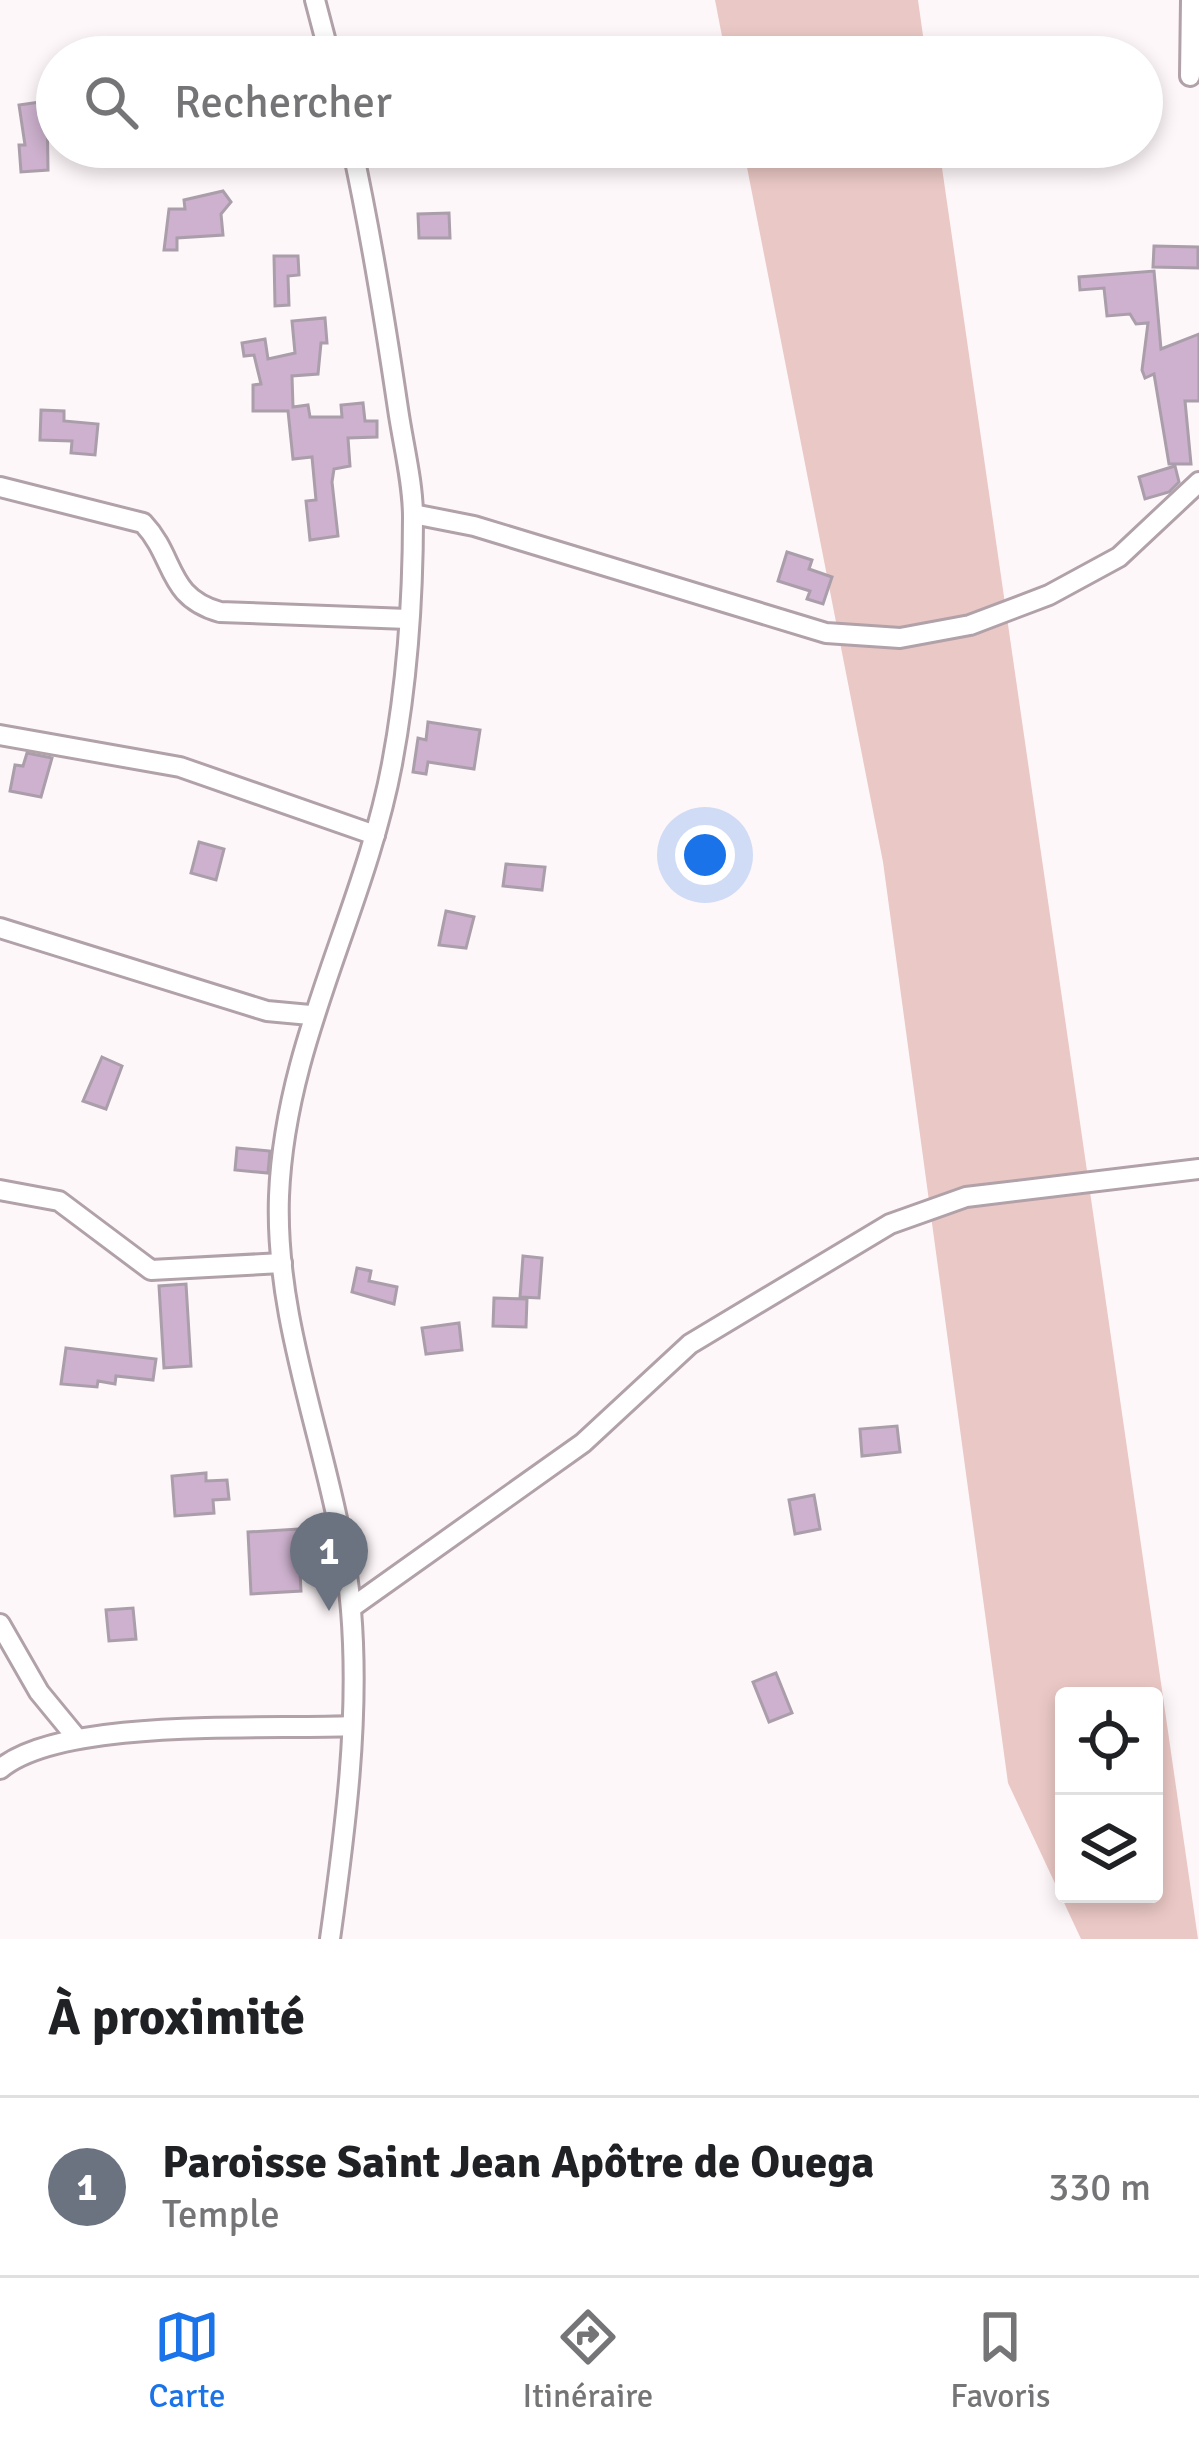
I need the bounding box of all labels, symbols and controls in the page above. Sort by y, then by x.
search box [36,36,1163,168]
icon: search [78,69,144,135]
text: Rechercher [174,75,392,130]
your location [675,825,735,885]
pin: 1 [290,1512,368,1611]
map controls [1055,1687,1163,1903]
button: locate [1055,1687,1163,1795]
button: layers [1055,1795,1163,1903]
text: À proximité [48,1986,305,2049]
text: Paroisse Saint Jean Apôtre de Ouega [162,2135,874,2190]
text: 1 [76,2163,98,2211]
text: 330 m [1048,2163,1151,2211]
text: Temple [162,2190,280,2238]
tab: Carte [149,2304,226,2417]
tab: Itinéraire [523,2304,653,2417]
tab: Favoris [950,2304,1050,2417]

